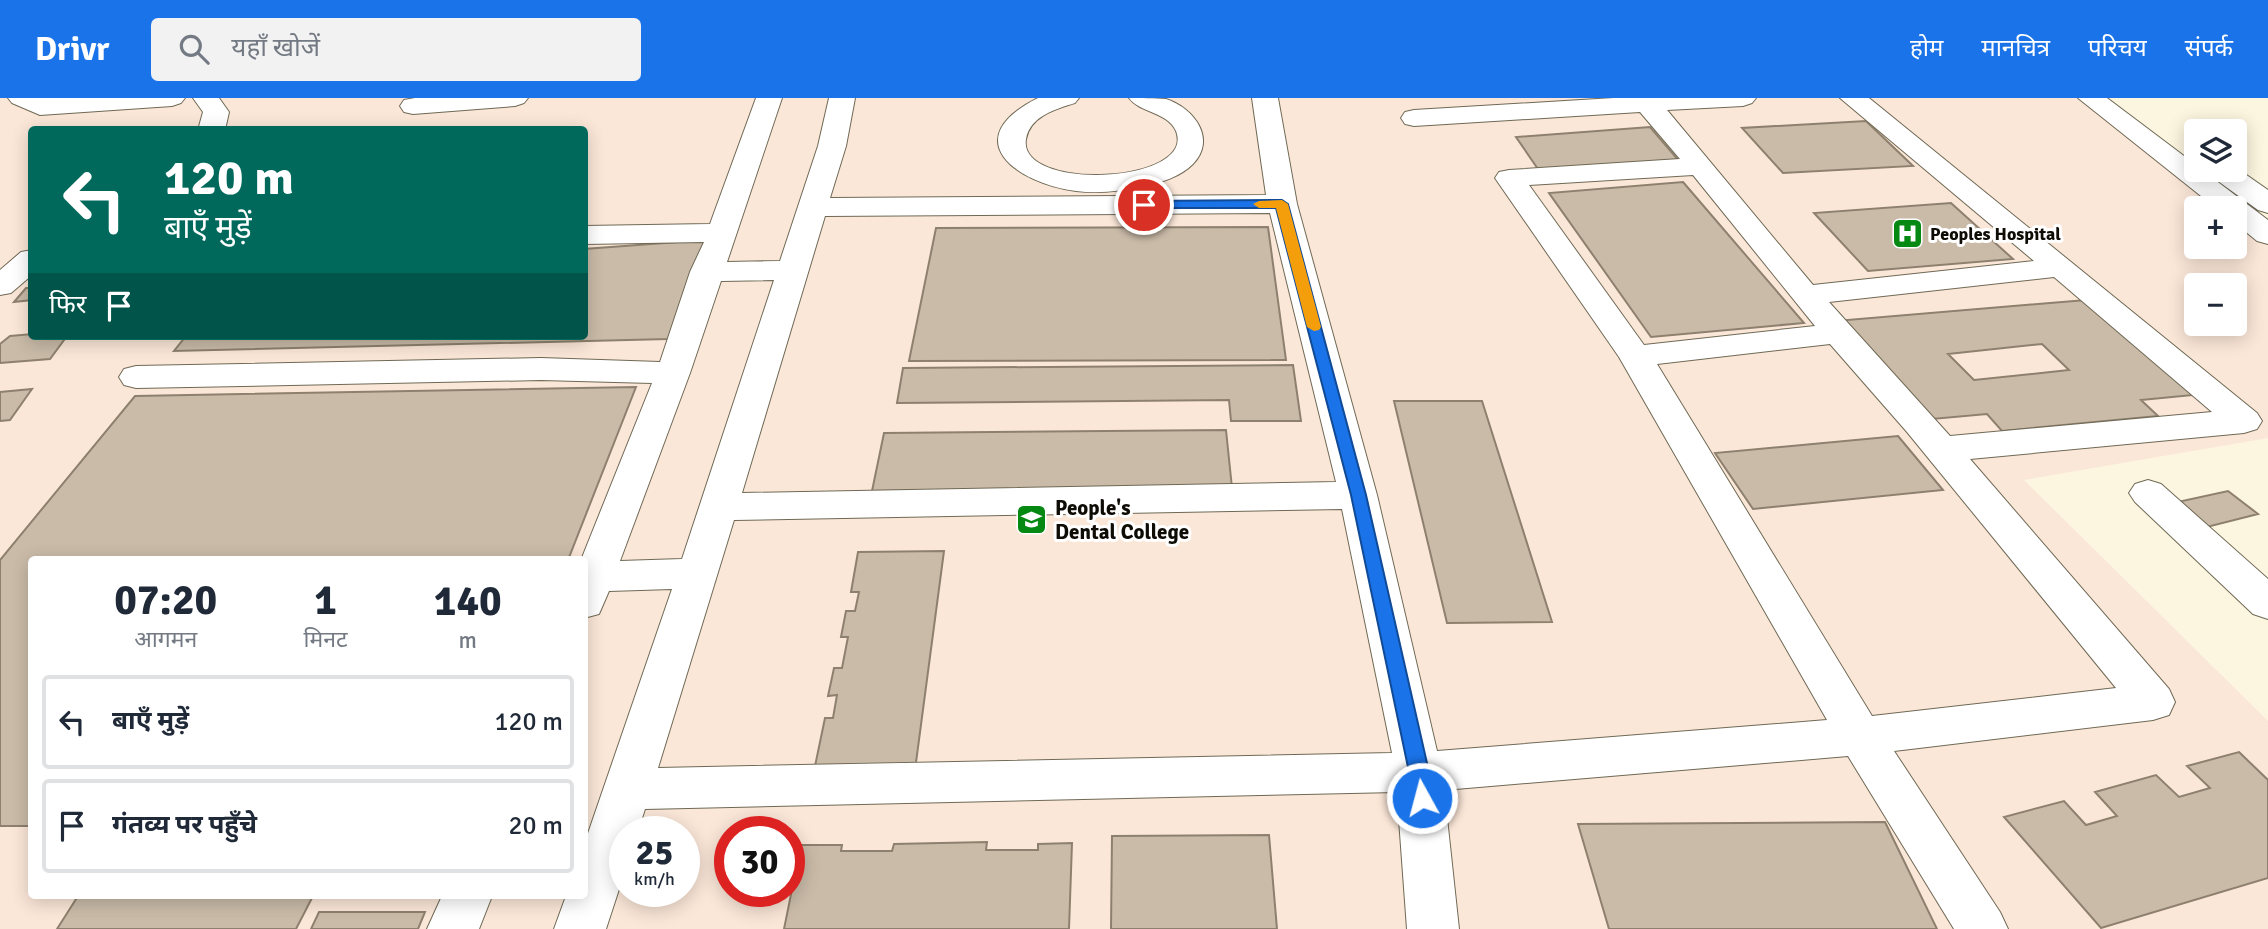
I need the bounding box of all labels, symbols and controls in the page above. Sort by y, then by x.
search box [151,18,641,81]
text: Drivr [35,29,109,70]
icon: search [175,30,213,68]
text: यहाँ खोजें [231,32,320,64]
text: होम [1910,33,1943,63]
text: मानचित्र [1981,33,2050,63]
text: परिचय [2088,33,2147,63]
text: संपर्क [2185,33,2233,63]
map controls [2184,119,2247,336]
button: layers [2184,119,2247,182]
text: 120 m [164,148,294,208]
icon: left [49,154,140,245]
pin [1114,175,1174,235]
icon: arrive [1125,186,1163,224]
button: + [2184,196,2247,259]
text: बाएँ मुड़ें [164,208,252,247]
hospital icon: Peoples Hospital [1890,217,1924,251]
place label: Peoples Hospital [1930,223,2061,245]
button: − [2184,273,2247,336]
icon: arrive [100,287,138,325]
text: फिर [49,289,86,321]
place label: People's Dental College [1055,495,1189,545]
school or university icon: People's Dental College [1015,503,1049,537]
text: 07:20 [114,575,217,626]
text: 1 [314,575,337,626]
text: 140 [434,576,502,627]
text: आगमन [134,625,197,654]
text: मिनट [303,625,348,654]
text: m [459,626,477,655]
icon: left [53,703,91,741]
text: बाएँ मुड़ें [112,705,189,737]
text: 120 m [494,706,563,738]
position arrow [1385,761,1459,835]
icon: arrive [53,807,91,845]
text: गंतव्य पर पहुँचे [112,809,257,841]
text: 20 m [508,810,563,842]
speed limit sign: 30 [714,816,805,907]
text: 25 [636,831,673,874]
text: km/h [634,868,675,890]

